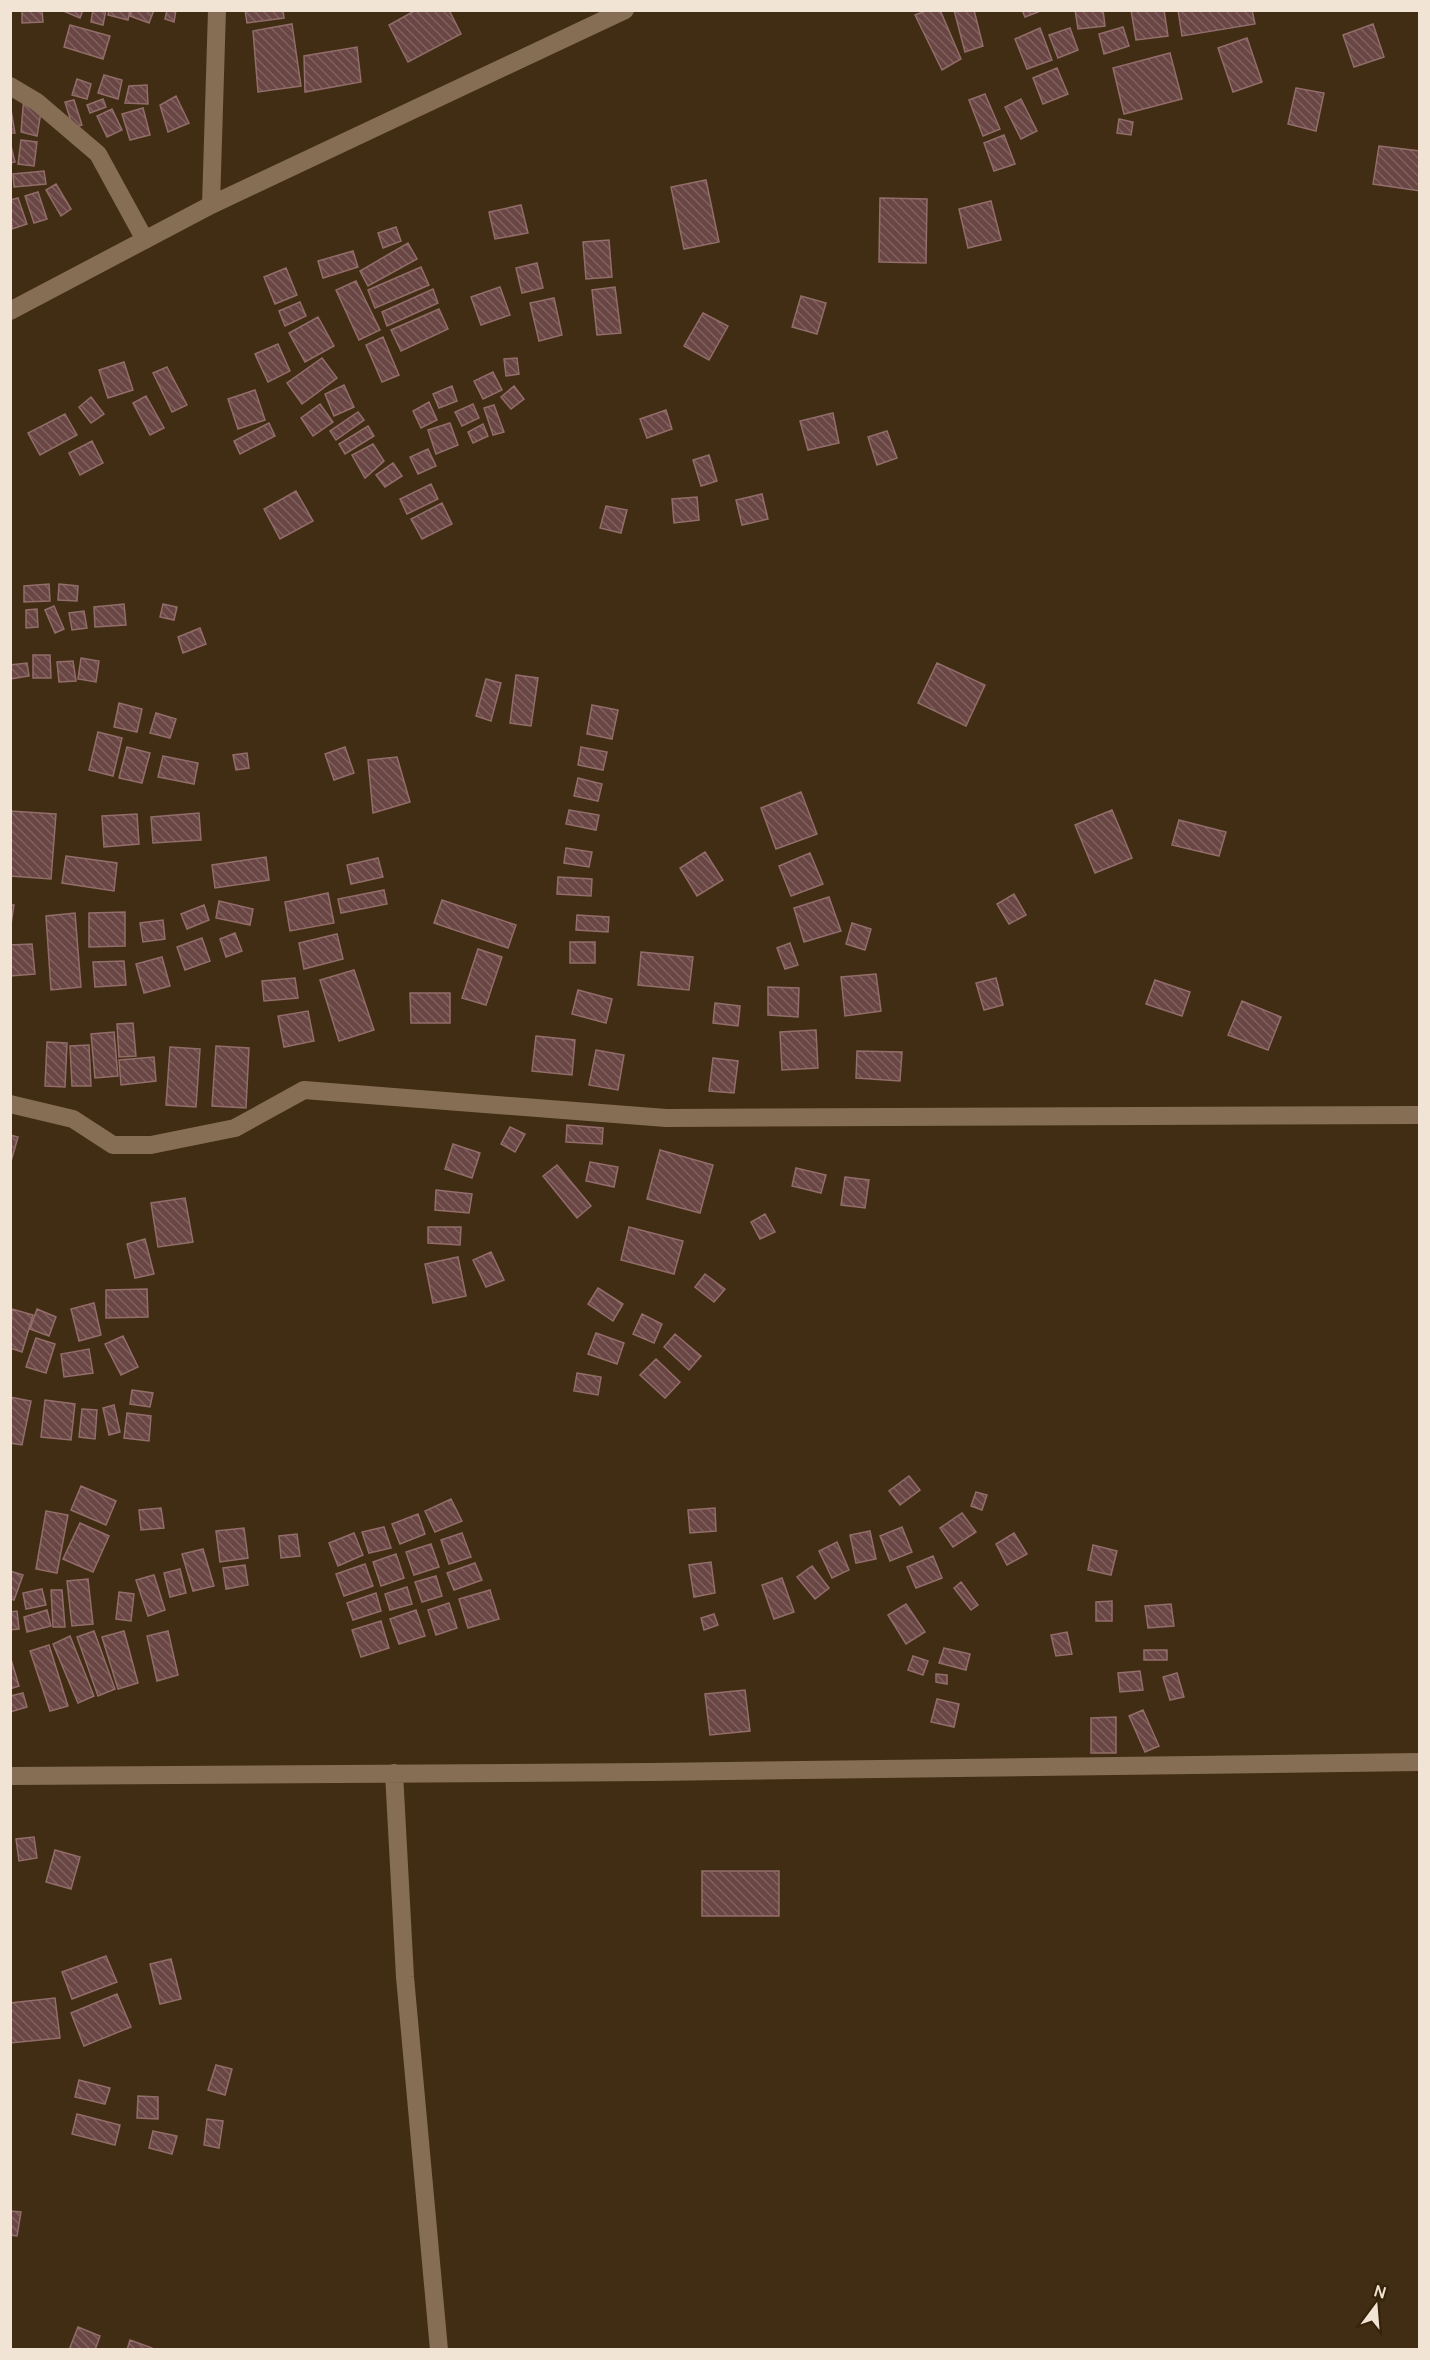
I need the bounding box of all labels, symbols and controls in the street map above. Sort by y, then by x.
north arrow [1346,2276,1406,2336]
text: N [1372,2279,1389,2304]

